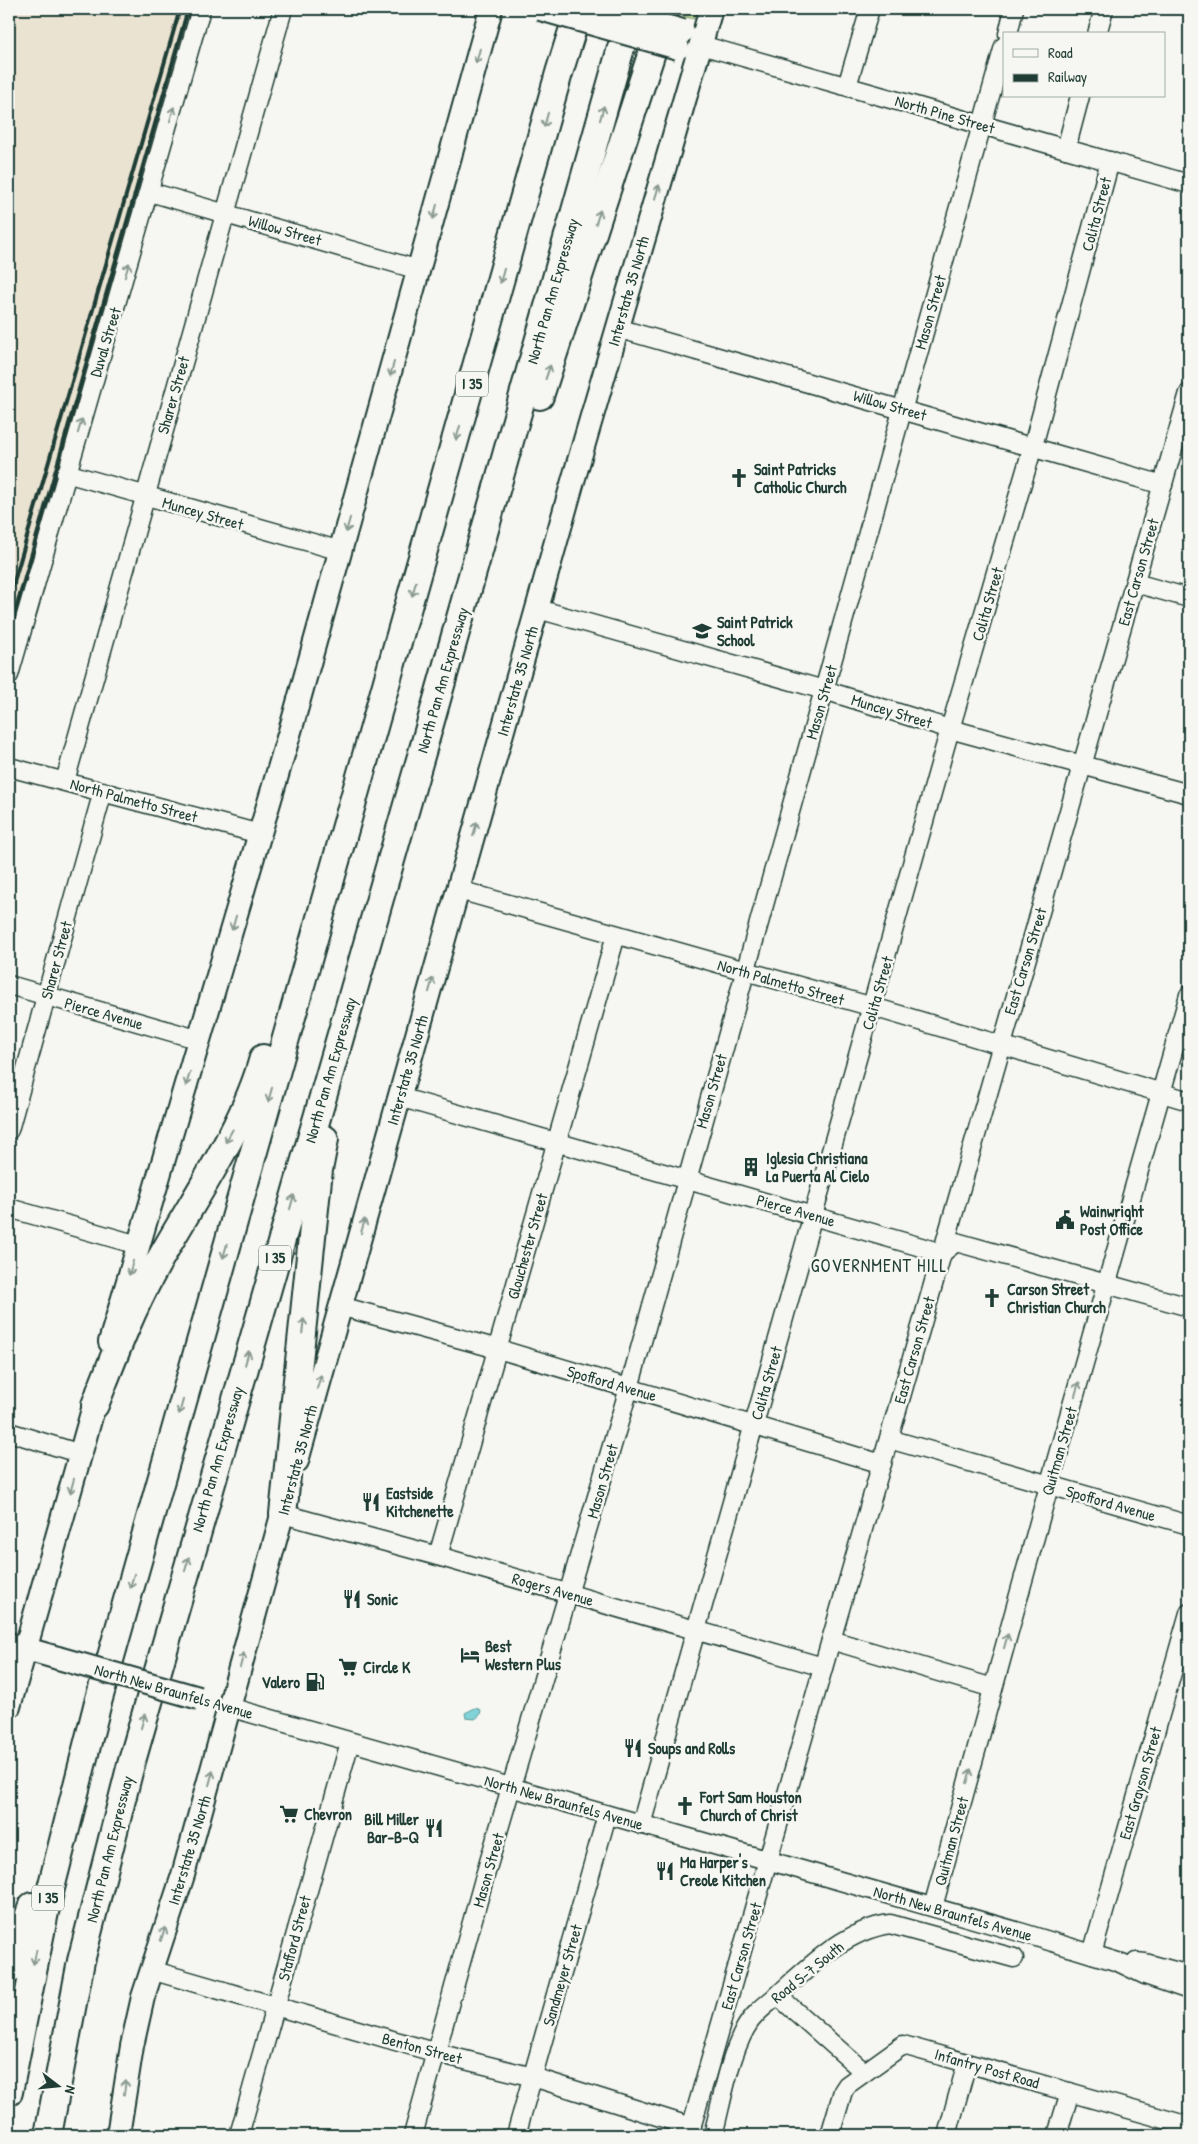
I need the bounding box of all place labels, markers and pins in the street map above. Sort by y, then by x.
place label: Saint Patricks Catholic Church [754,458,847,498]
church icon: Saint Patricks Catholic Church [728,467,750,489]
place label: Saint Patrick School [717,611,793,651]
school or university icon: Saint Patrick School [691,620,713,642]
place label: Iglesia Christiana La Puerta Al Cielo [766,1147,870,1187]
building icon: Iglesia Christiana La Puerta Al Cielo [740,1156,762,1178]
place label: Wainwright Post Office [1080,1200,1144,1240]
public building icon: Wainwright Post Office [1054,1209,1076,1231]
place label: Carson Street Christian Church [1007,1278,1106,1318]
church icon: Carson Street Christian Church [981,1287,1003,1309]
place label: Eastside Kitchenette [386,1482,454,1522]
restaurant icon: Eastside Kitchenette [360,1491,382,1513]
restaurant icon: Sonic [341,1588,363,1610]
place label: Sonic [367,1588,399,1610]
place label: Best Western Plus [485,1635,562,1675]
hotel icon: Best Western Plus [459,1644,481,1666]
supermarket icon: Circle K [337,1656,359,1678]
place label: Circle K [363,1656,411,1678]
place label: Valero [262,1671,301,1693]
fuel station icon: Valero [304,1671,326,1693]
restaurant icon: Soups and Rolls [622,1737,644,1759]
place label: Soups and Rolls [648,1737,736,1760]
place label: Fort Sam Houston Church of Christ [699,1786,802,1826]
church icon: Fort Sam Houston Church of Christ [674,1795,696,1817]
supermarket icon: Chevron [278,1803,300,1825]
place label: Chevron [304,1803,352,1825]
place label: Bill Miller Bar-B-Q [364,1808,420,1848]
restaurant icon: Bill Miller Bar-B-Q [423,1817,445,1839]
place label: Ma Harper's Creole Kitchen [680,1851,766,1891]
restaurant icon: Ma Harper's Creole Kitchen [654,1860,676,1882]

